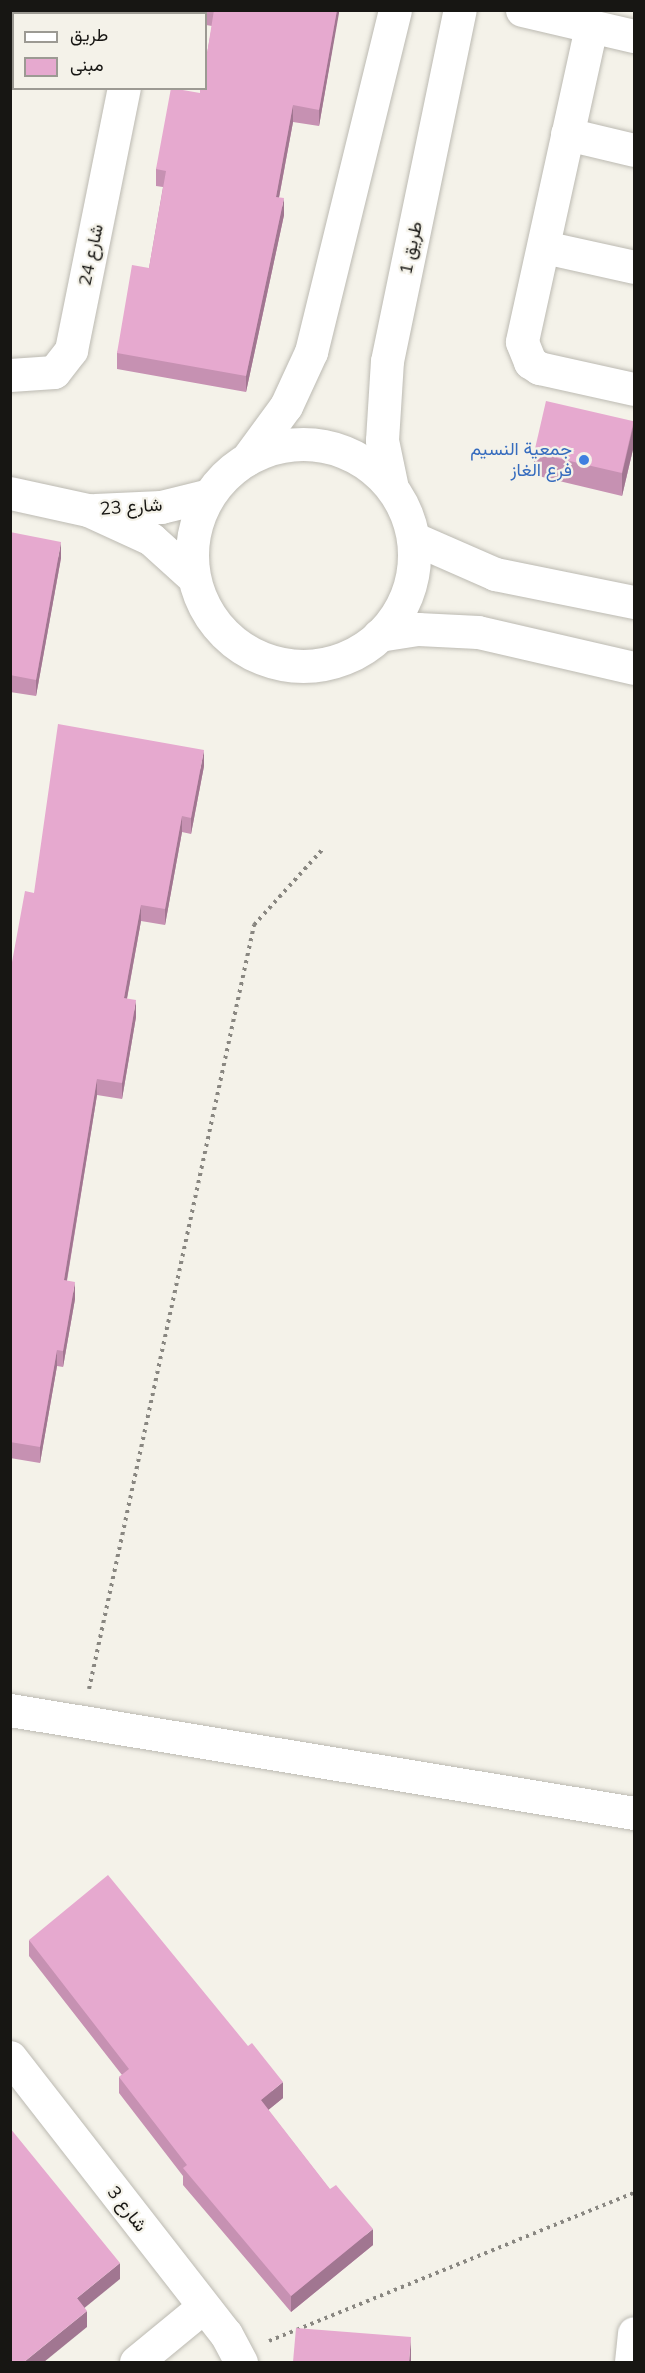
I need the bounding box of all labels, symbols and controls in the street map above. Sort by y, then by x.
legend [12,12,207,90]
text: طريق [70,23,108,46]
text: مبنى [70,53,104,76]
street label: طريق 1 [395,220,427,276]
street label: شارع 24 [74,222,108,288]
place label: جمعية النسيم فرع الغاز [470,439,572,482]
marker: جمعية النسيم فرع الغاز [577,453,591,467]
street label: شارع 23 [99,494,163,520]
street label: شارع 3 [103,2182,151,2236]

